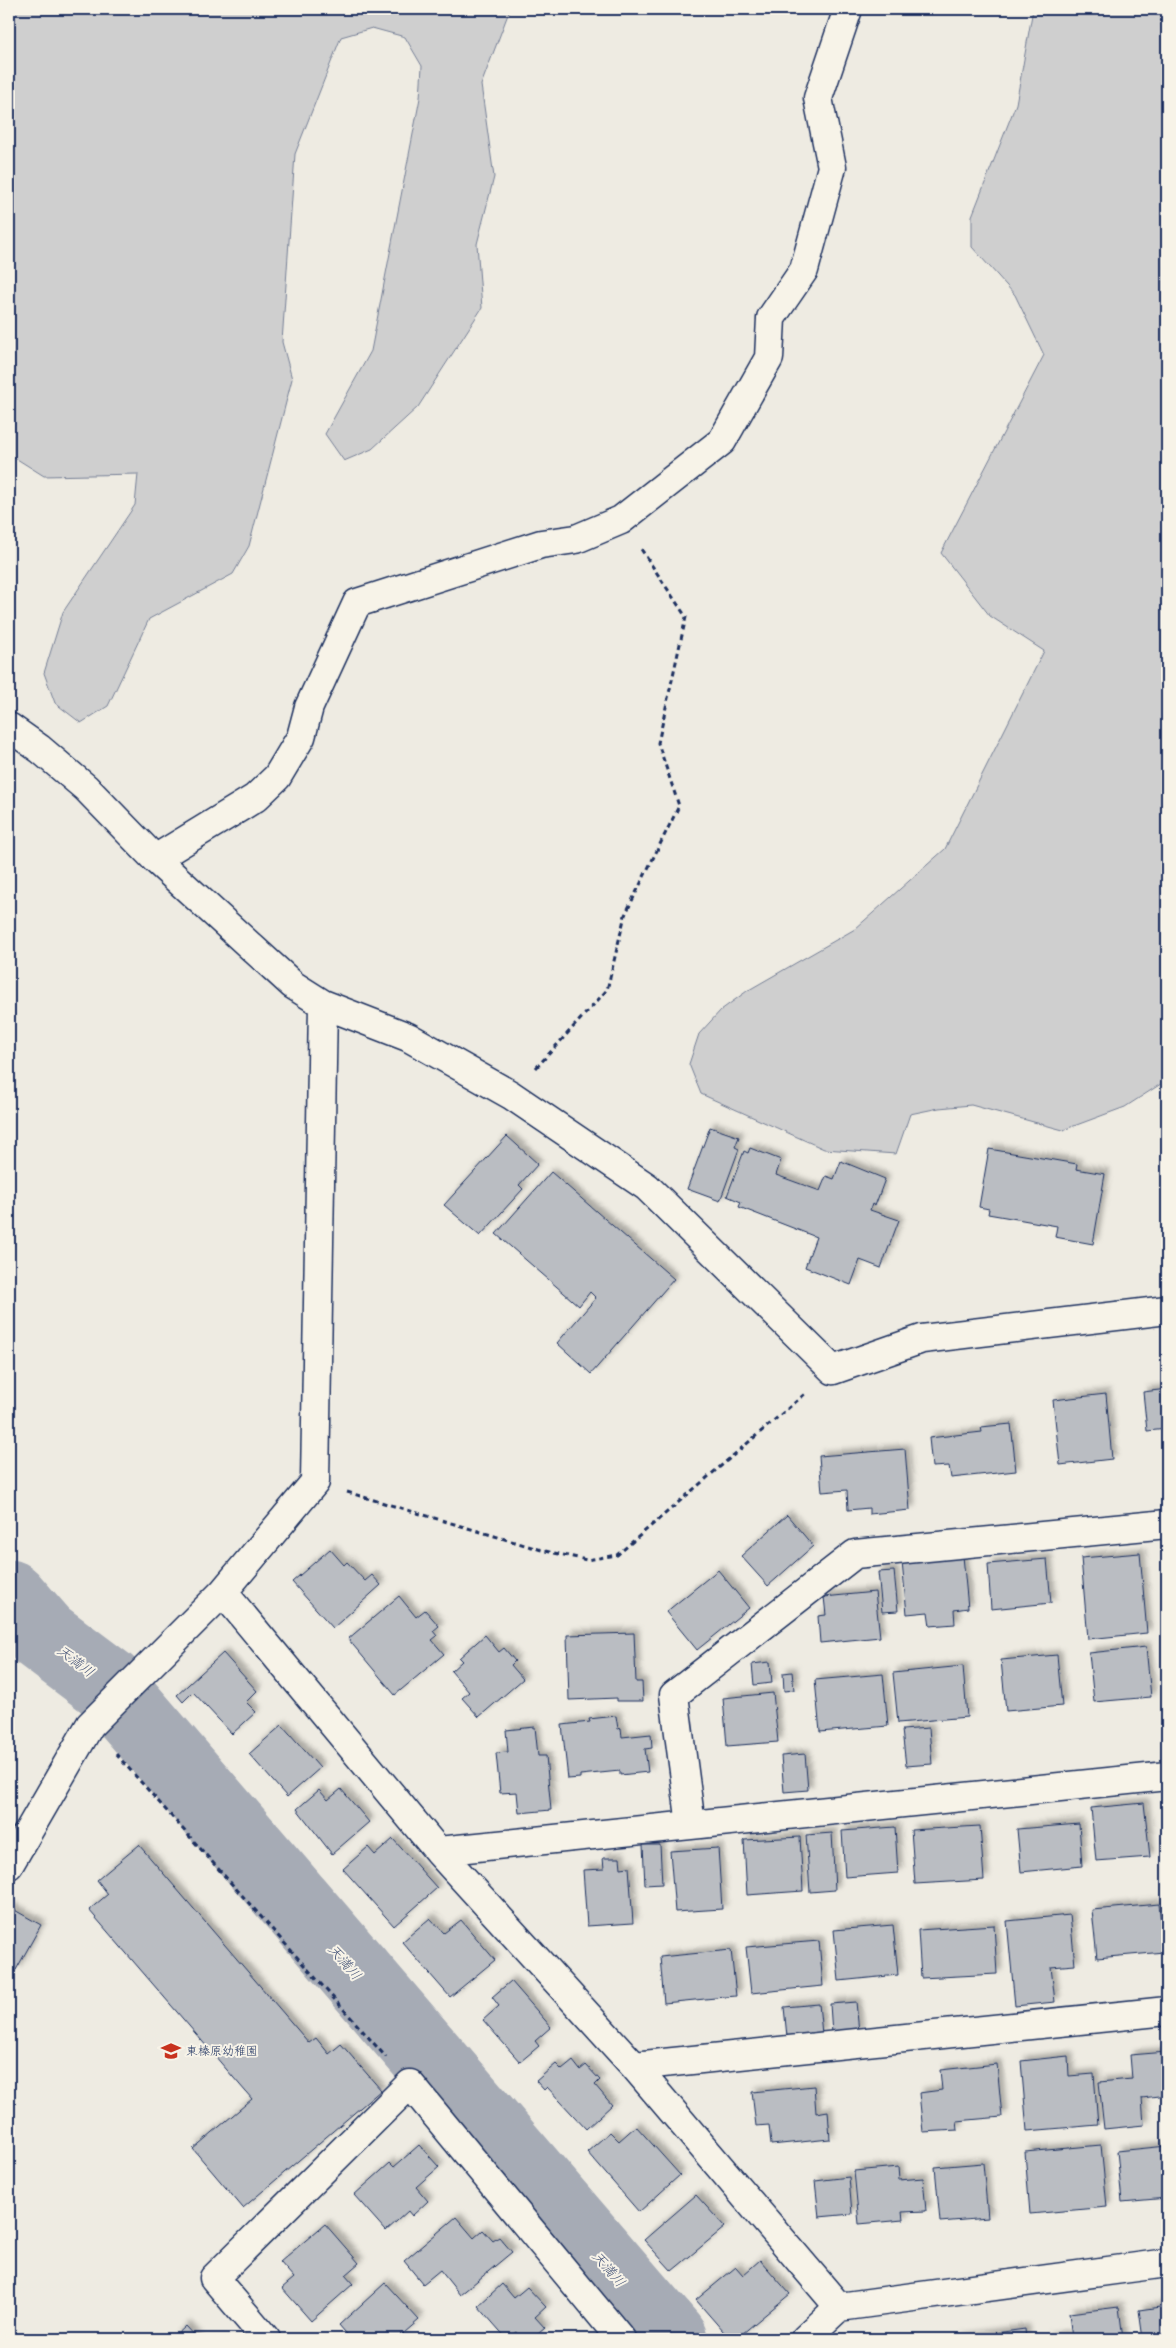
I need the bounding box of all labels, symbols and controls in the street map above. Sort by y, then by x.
water label: 天満川 [54,1641,98,1681]
water label: 天満川 [324,1940,366,1984]
school or university icon: 東榛原幼稚園 [160,2040,182,2062]
place label: 東榛原幼稚園 [186,2043,258,2058]
water label: 天満川 [588,2247,630,2291]

